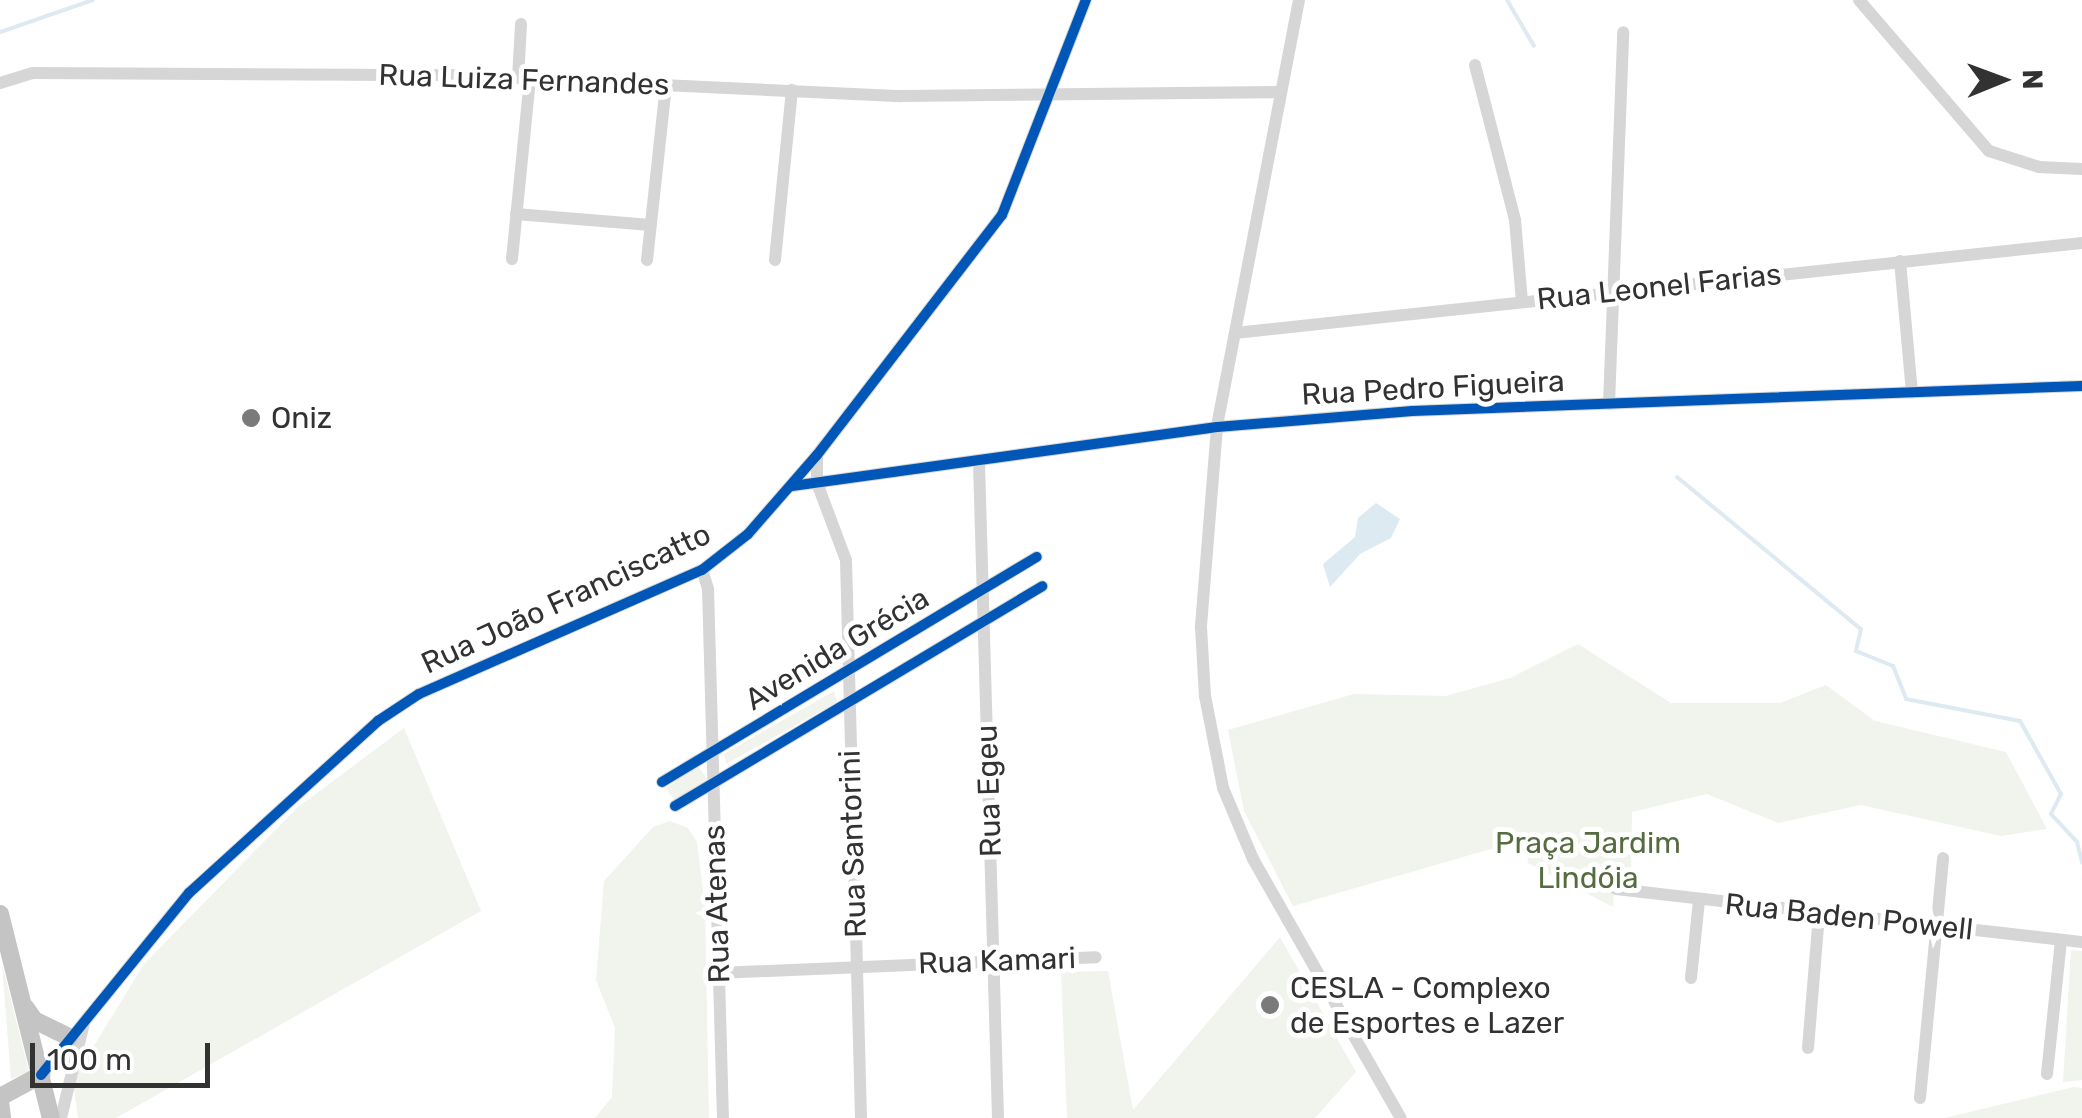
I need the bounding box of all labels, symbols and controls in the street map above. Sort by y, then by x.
north arrow [1952,30,2052,130]
street label: Rua Luiza Fernandes [378,57,670,103]
text: N [2016,69,2049,90]
street label: Rua Leonel Farias [1535,256,1783,318]
street label: Rua Pedro Figueira [1300,363,1566,413]
place label: Oniz [271,400,332,436]
marker: Oniz [240,407,262,429]
street label: Rua João Franciscatto [416,516,716,682]
street label: Avenida Grécia [739,580,935,718]
street label: Rua Egeu [969,724,1009,858]
street label: Rua Santorini [832,750,874,938]
street label: Rua Atenas [696,824,738,984]
park label: Praça Jardim Lindóia [1495,825,1681,896]
street label: Rua Baden Powell [1723,886,1975,948]
street label: Rua Kamari [917,940,1077,982]
place label: CESLA - Complexo de Esportes e Lazer [1290,970,1564,1040]
marker: CESLA - Complexo de Esportes e Lazer [1259,994,1281,1016]
scale bar [35,1023,215,1085]
text: 100 m [47,1042,132,1078]

